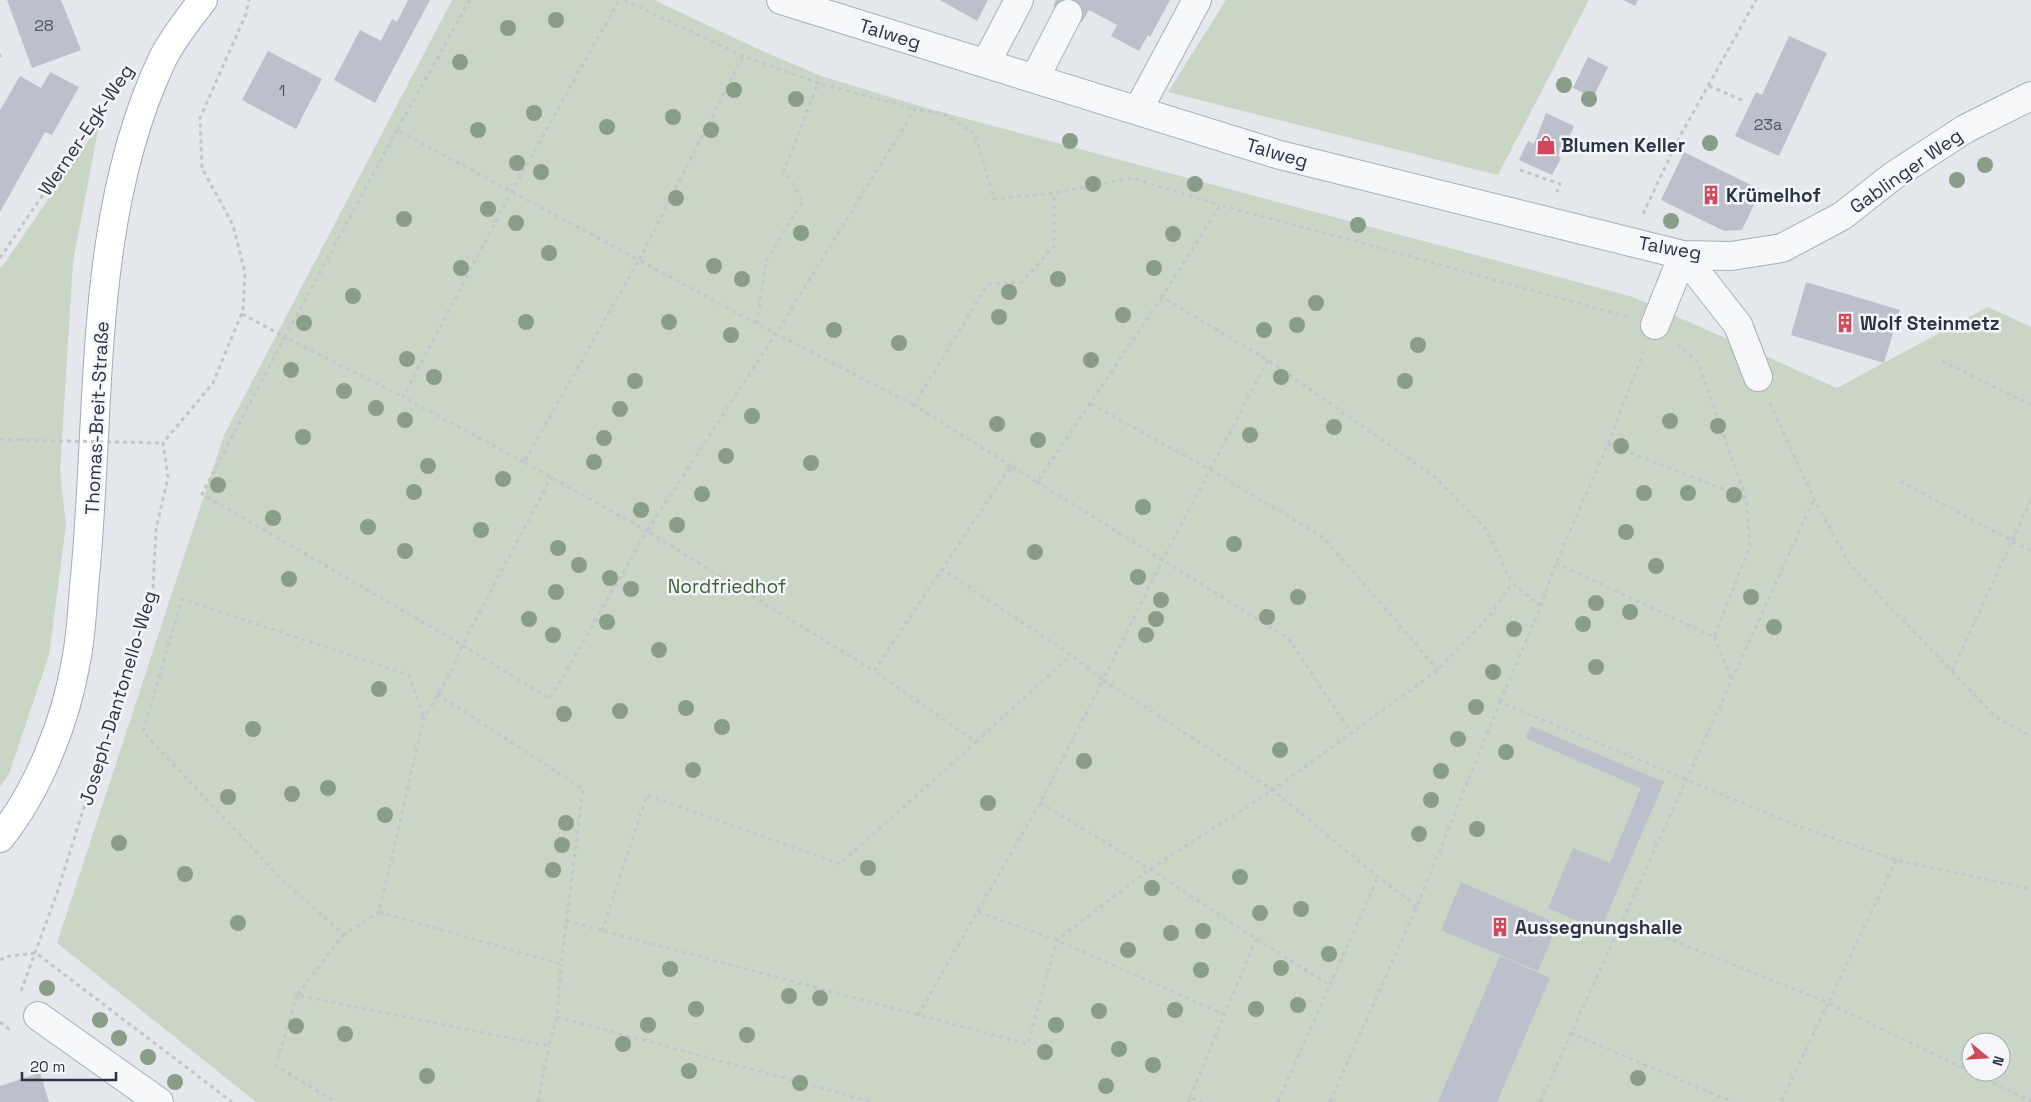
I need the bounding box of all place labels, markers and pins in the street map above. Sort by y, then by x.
place label: Blumen Keller [1561,133,1685,158]
shop icon: Blumen Keller [1535,134,1557,156]
place label: Krümelhof [1726,183,1821,208]
building icon: Krümelhof [1700,184,1722,206]
place label: Wolf Steinmetz [1860,311,2000,336]
building icon: Wolf Steinmetz [1834,312,1856,334]
place label: Aussegnungshalle [1515,915,1683,940]
building icon: Aussegnungshalle [1489,916,1511,938]

